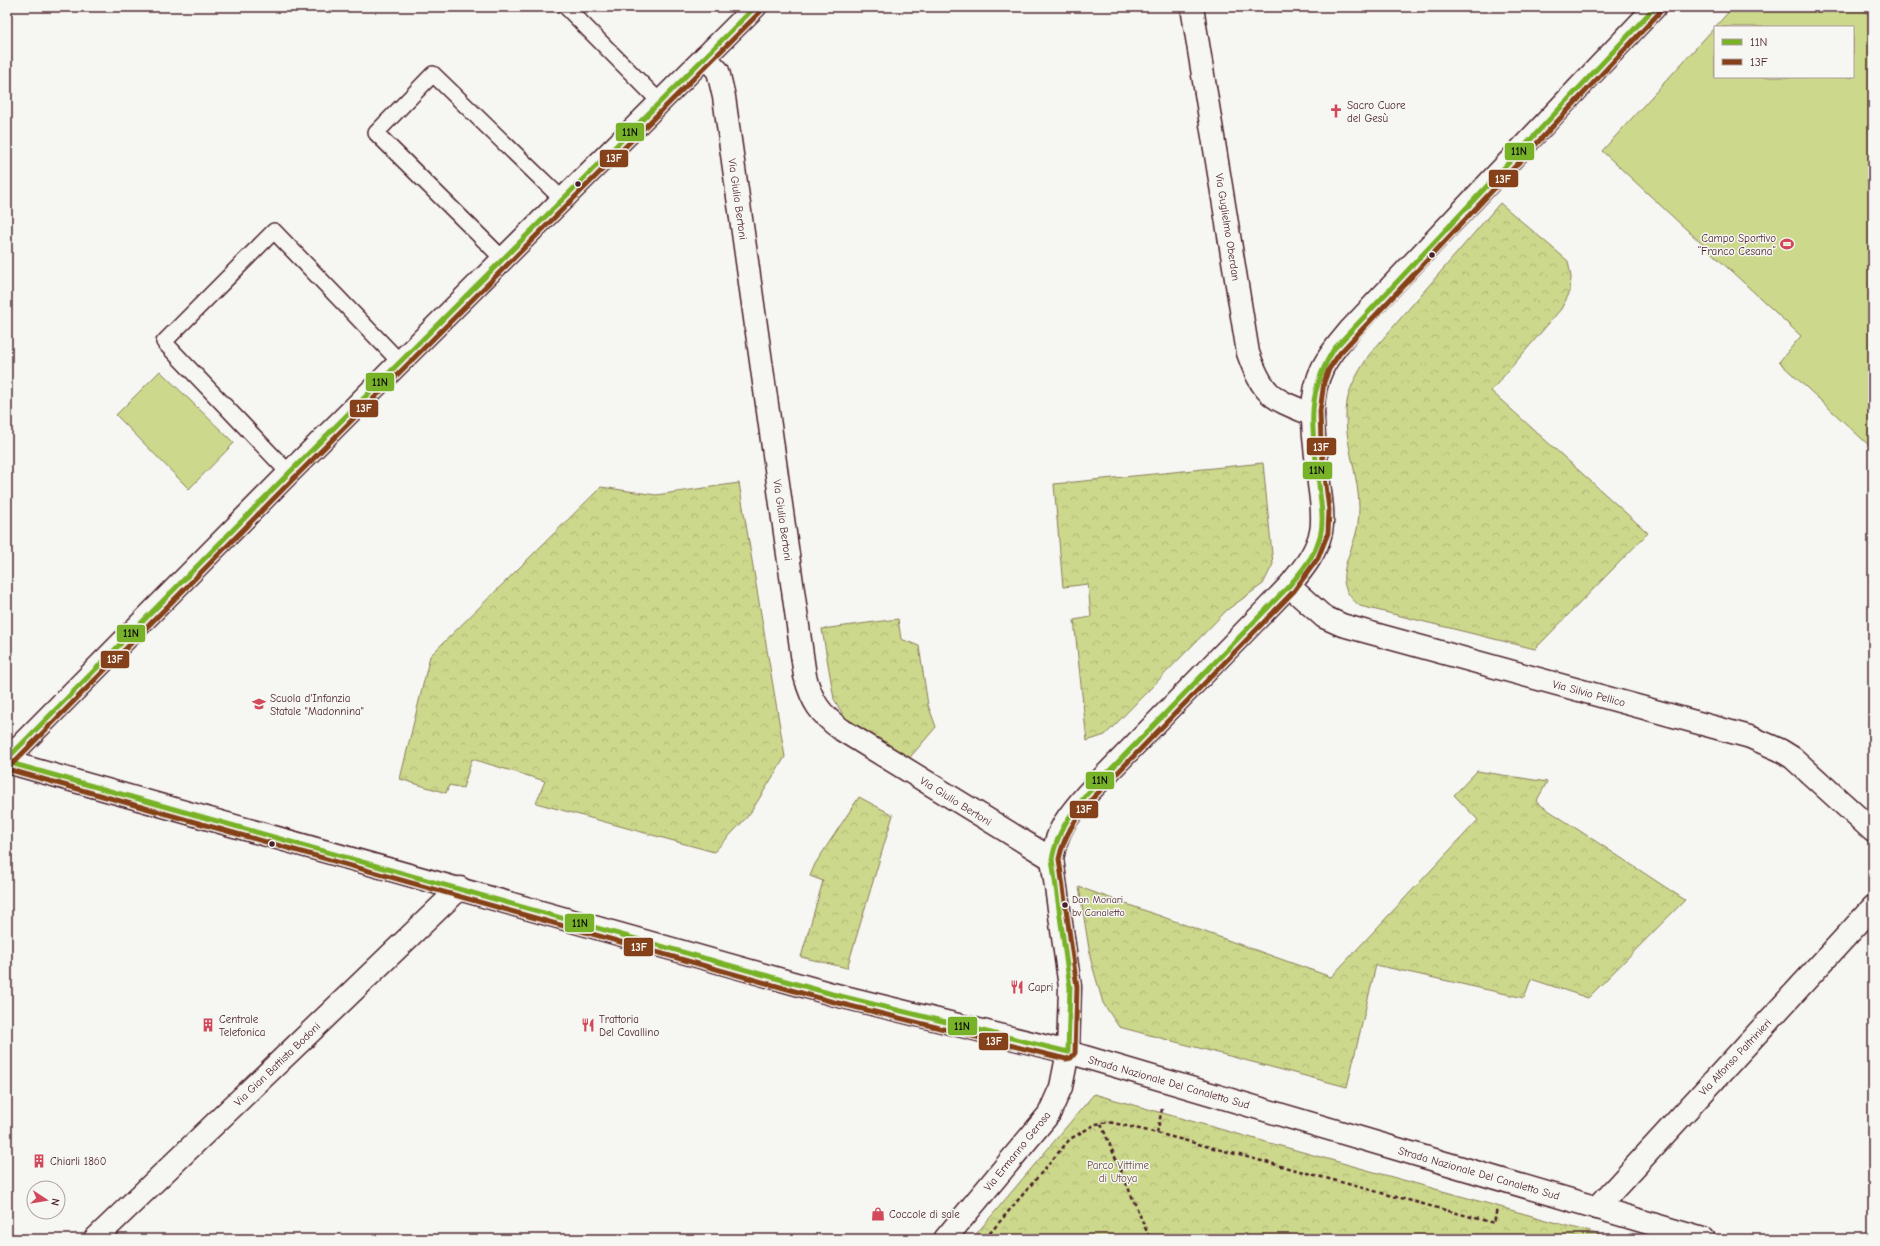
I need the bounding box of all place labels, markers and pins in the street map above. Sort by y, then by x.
place label: Sacro Cuore del Gesù [1347,99,1406,125]
church icon: Sacro Cuore del Gesù [1328,103,1344,119]
unlabelled marker [573,179,583,189]
place label: Campo Sportivo “Franco Cesana” [1698,232,1776,258]
sports icon: Campo Sportivo “Franco Cesana” [1779,236,1795,252]
unlabelled marker [1427,250,1437,260]
place label: Scuola d'Infanzia Statale "Madonnina" [270,692,364,718]
school or university icon: Scuola d'Infanzia Statale "Madonnina" [251,696,267,712]
unlabelled marker [267,839,277,849]
place label: Don Monari bv Canaletto [1072,894,1125,919]
marker: Don Monari bv Canaletto [1060,900,1070,910]
restaurant icon: Capri [1009,979,1025,995]
place label: Capri [1028,981,1053,994]
place label: Centrale Telefonica [219,1013,266,1039]
place label: Trattoria Del Cavallino [599,1013,659,1039]
building icon: Centrale Telefonica [200,1017,216,1033]
restaurant icon: Trattoria Del Cavallino [580,1017,596,1033]
building icon: Chiarli 1860 [31,1153,47,1169]
place label: Chiarli 1860 [50,1155,106,1168]
shop icon: Coccole di sale [870,1206,886,1222]
place label: Coccole di sale [889,1208,960,1221]

